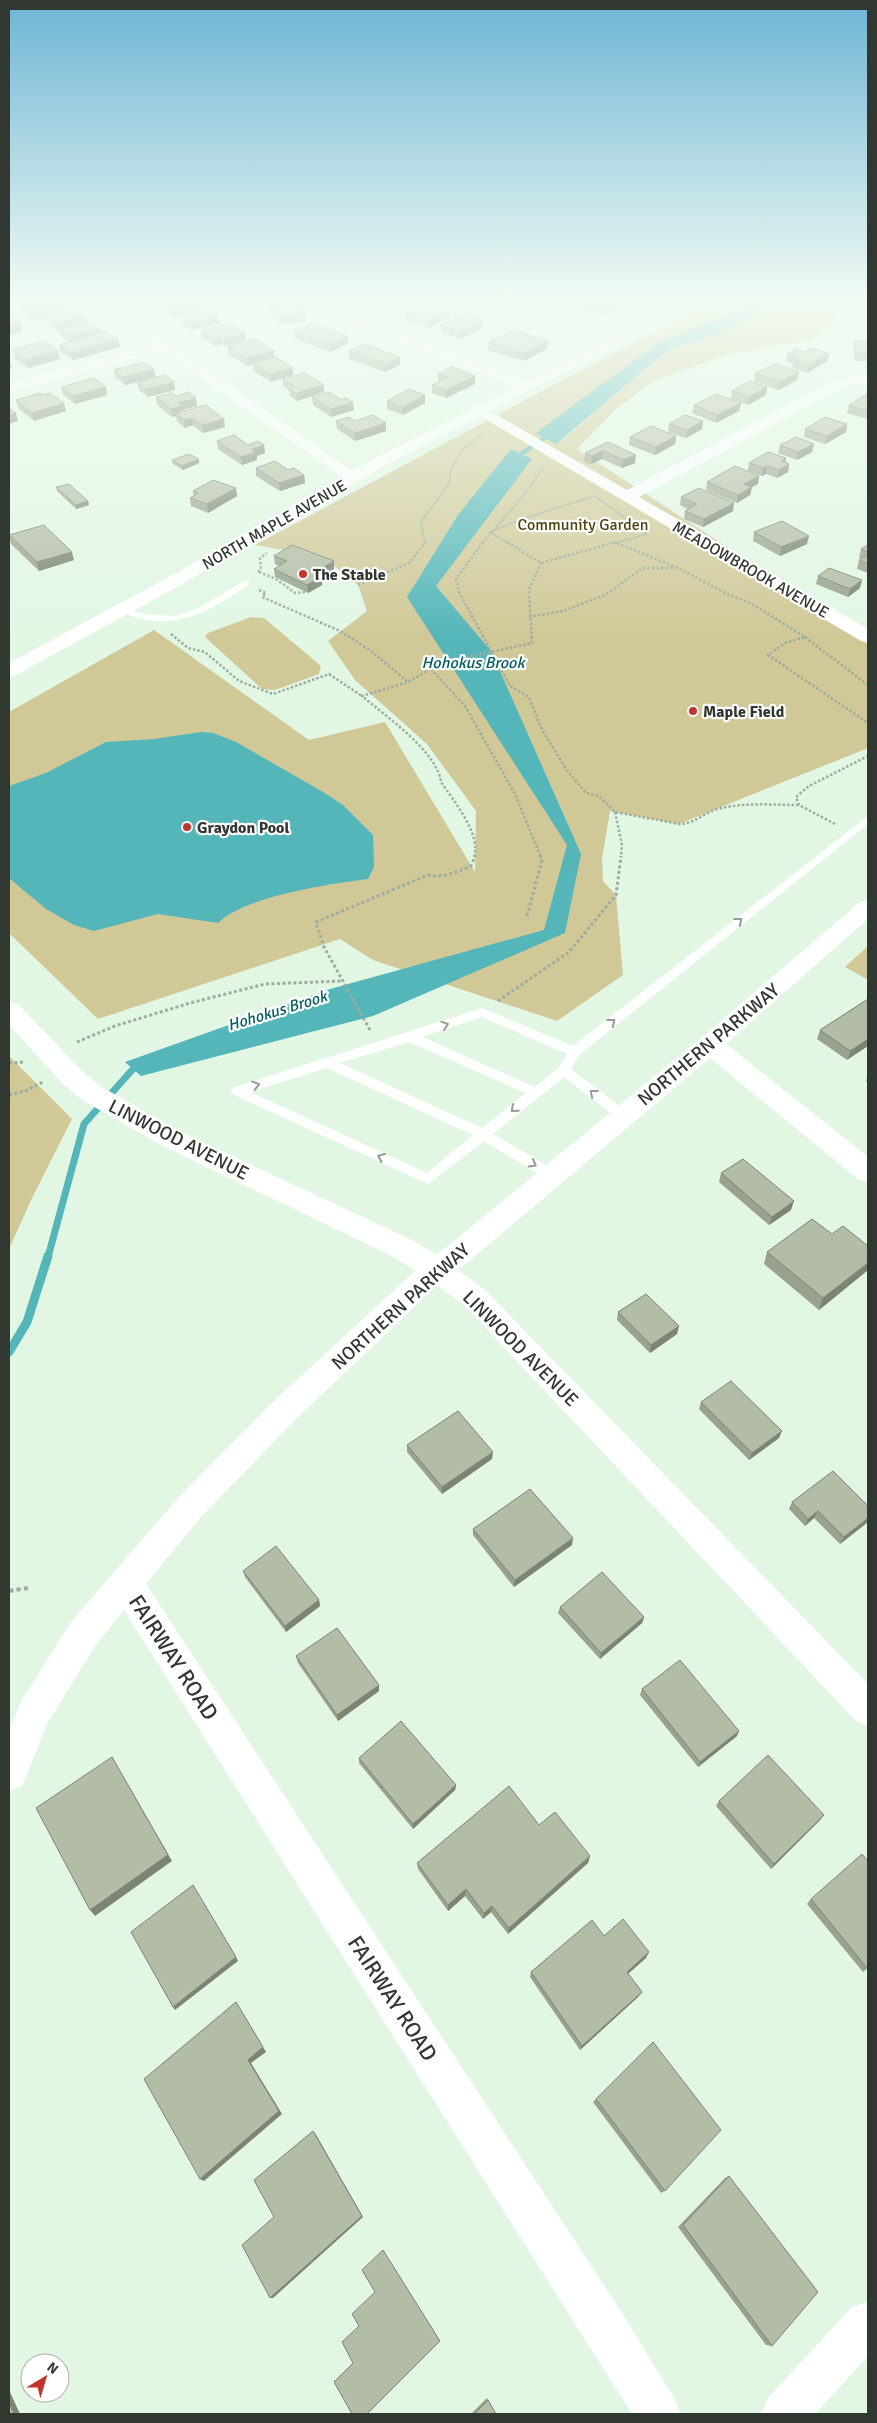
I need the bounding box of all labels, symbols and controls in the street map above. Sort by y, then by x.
street label: NORTH MAPLE AVENUE [199,475,350,574]
park label: Community Garden [517,515,649,535]
street label: MEADOWBROOK AVENUE [669,517,832,623]
place label: The Stable [313,565,386,585]
marker: The Stable [297,568,309,580]
water label: Hohokus Brook [422,653,526,673]
place label: Maple Field [703,702,785,722]
marker: Maple Field [687,705,699,717]
place label: Graydon Pool [197,818,289,838]
marker: Graydon Pool [181,821,193,833]
one-way arrow [733,918,743,927]
street label: NORTHERN PARKWAY [633,978,785,1111]
water label: Hohokus Brook [225,986,331,1036]
one-way arrow [606,1019,615,1027]
one-way arrow [440,1021,448,1031]
one-way arrow [252,1080,260,1090]
one-way arrow [590,1090,599,1098]
street label: LINWOOD AVENUE [104,1094,253,1186]
one-way arrow [511,1104,520,1113]
one-way arrow [377,1153,386,1164]
one-way arrow [528,1158,537,1168]
street label: NORTHERN PARKWAY [327,1238,475,1375]
street label: LINWOOD AVENUE [457,1286,583,1412]
street label: FAIRWAY ROAD [123,1589,224,1725]
street label: FAIRWAY ROAD [342,1930,443,2066]
north arrow [20,2353,70,2403]
text: N [44,2358,62,2378]

